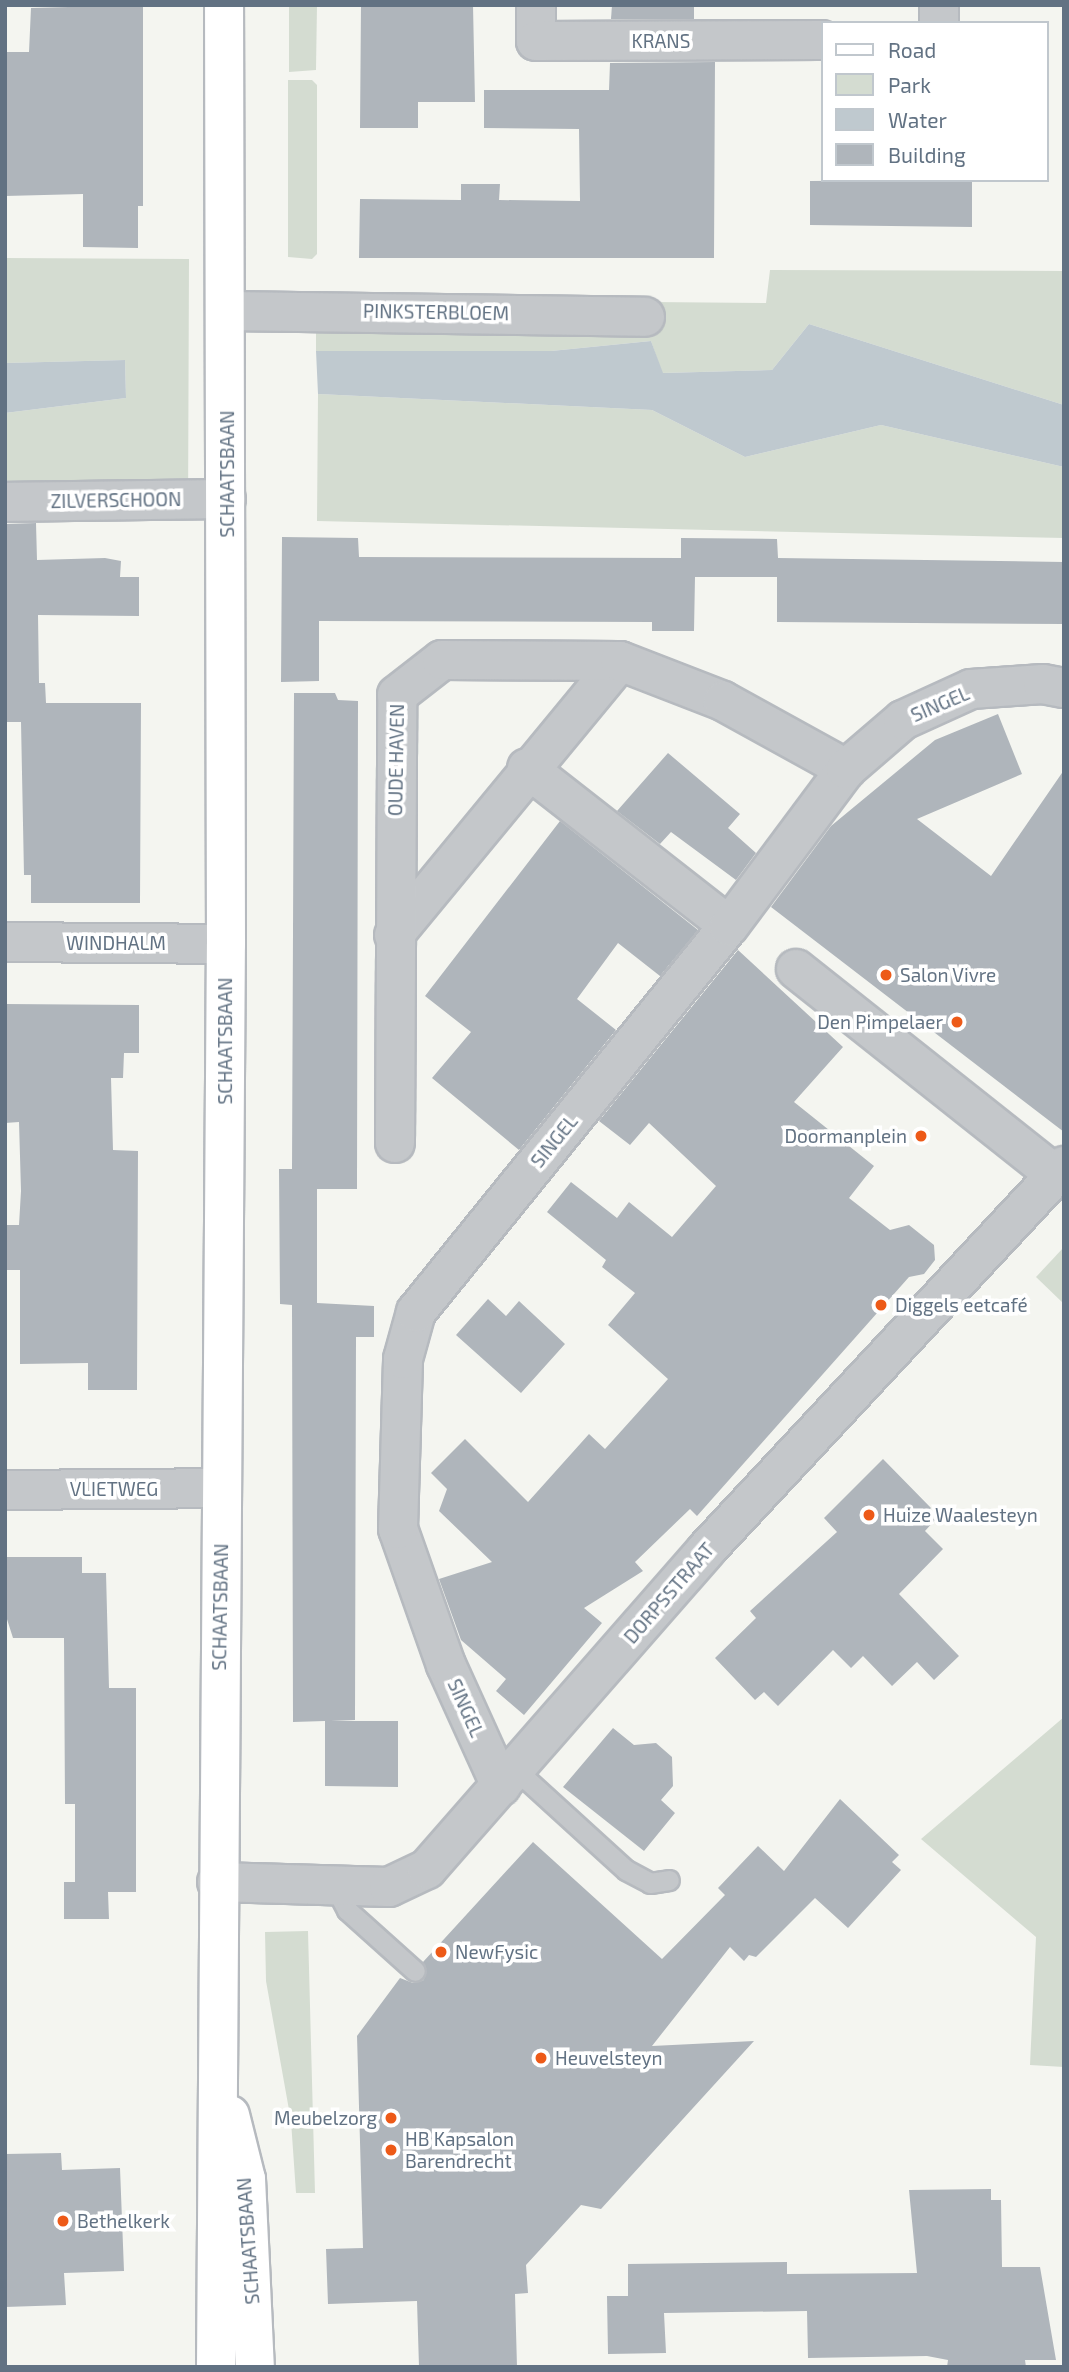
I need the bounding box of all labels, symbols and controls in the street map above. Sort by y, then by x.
legend [820,21,1048,182]
street label: KRANS [632,30,690,52]
text: Road [888,37,936,62]
text: Park [888,72,931,97]
text: Water [888,107,947,132]
text: Building [888,142,966,167]
street label: PINKSTERBLOEM [363,299,509,325]
street label: SCHAATSBAAN [216,410,238,538]
street label: ZILVERSCHOON [50,487,182,513]
street label: SINGEL [907,682,973,726]
street label: OUDE HAVEN [384,704,408,816]
street label: WINDHALM [66,932,166,954]
place label: Salon Vivre [900,964,997,986]
marker: Salon Vivre [878,967,894,983]
street label: SCHAATSBAAN [214,977,236,1105]
place label: Den Pimpelaer [817,1011,943,1033]
marker: Den Pimpelaer [949,1014,965,1030]
street label: SINGEL [526,1110,582,1172]
place label: Doormanplein [784,1125,907,1147]
marker: Doormanplein [913,1128,929,1144]
place label: Diggels eetcafé [895,1294,1028,1316]
marker: Diggels eetcafé [873,1297,889,1313]
street label: VLIETWEG [70,1478,158,1500]
place label: Huize Waalesteyn [883,1504,1038,1526]
marker: Huize Waalesteyn [861,1507,877,1523]
street label: DORPSSTRAAT [619,1538,719,1648]
street label: SCHAATSBAAN [207,1543,233,1671]
street label: SINGEL [443,1675,489,1741]
place label: NewFysic [455,1941,538,1963]
marker: NewFysic [433,1944,449,1960]
place label: Heuvelsteyn [555,2047,663,2069]
marker: Heuvelsteyn [533,2050,549,2066]
place label: Meubelzorg [274,2107,377,2129]
marker: Meubelzorg [383,2110,399,2126]
place label: HB Kapsalon Barendrecht [405,2128,514,2172]
marker: HB Kapsalon Barendrecht [383,2142,399,2158]
street label: SCHAATSBAAN [232,2177,264,2305]
place label: Bethelkerk [77,2210,170,2232]
marker: Bethelkerk [55,2213,71,2229]

